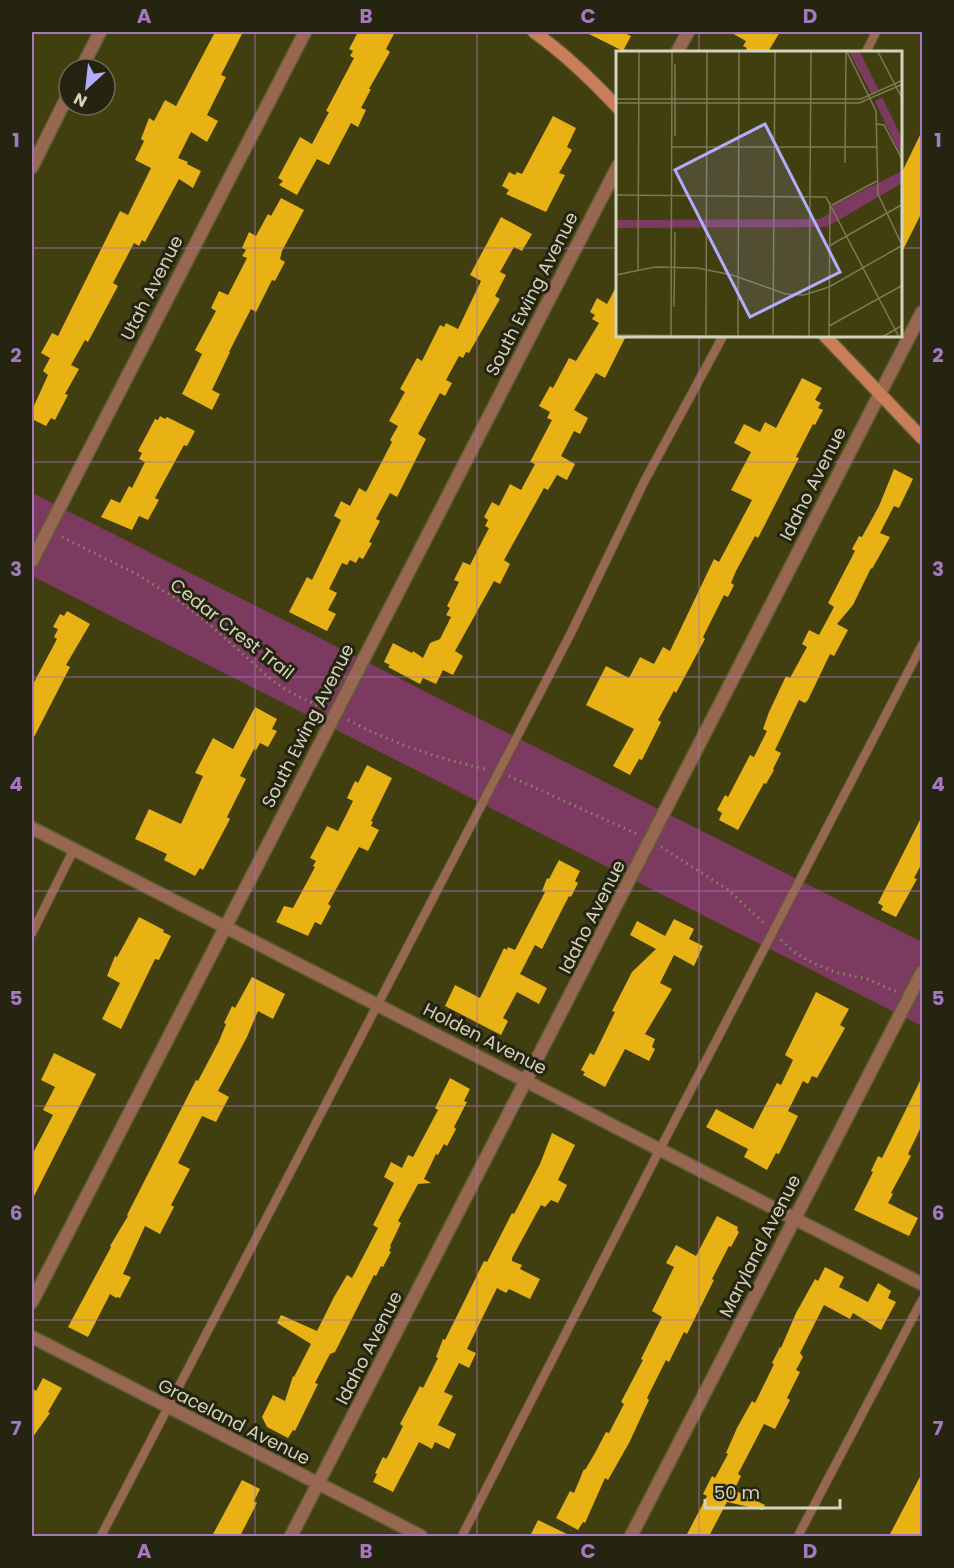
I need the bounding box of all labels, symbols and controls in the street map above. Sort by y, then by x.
text: A [137,2,152,30]
text: B [359,2,373,30]
text: C [580,2,596,30]
text: D [803,2,817,30]
inset map [616,51,903,338]
north arrow [57,57,117,117]
text: N [70,87,91,113]
text: 1 [12,126,20,154]
text: 1 [934,126,942,154]
street label: South Ewing Avenue [479,207,584,380]
street label: Utah Avenue [114,231,189,345]
text: 2 [10,341,22,369]
text: 2 [932,341,944,369]
street label: Idaho Avenue [773,423,852,545]
text: 3 [10,555,22,583]
text: 3 [932,555,944,583]
street label: Cedar Crest Trail [165,572,299,685]
street label: South Ewing Avenue [255,639,360,812]
text: 4 [9,770,23,798]
text: 4 [931,770,945,798]
street label: Idaho Avenue [552,856,631,978]
text: 5 [10,984,23,1012]
text: 5 [932,984,945,1012]
street label: Holden Avenue [419,997,551,1080]
street label: Maryland Avenue [713,1170,806,1321]
text: 6 [10,1199,22,1227]
text: 6 [932,1199,944,1227]
street label: Idaho Avenue [329,1287,408,1409]
street label: Graceland Avenue [154,1372,315,1471]
text: 7 [11,1414,22,1442]
text: 7 [933,1414,944,1442]
scale bar [705,1472,840,1510]
text: 50 m [714,1480,760,1505]
text: A [137,1537,152,1565]
text: B [359,1537,373,1565]
text: C [580,1537,596,1565]
text: D [803,1537,817,1565]

